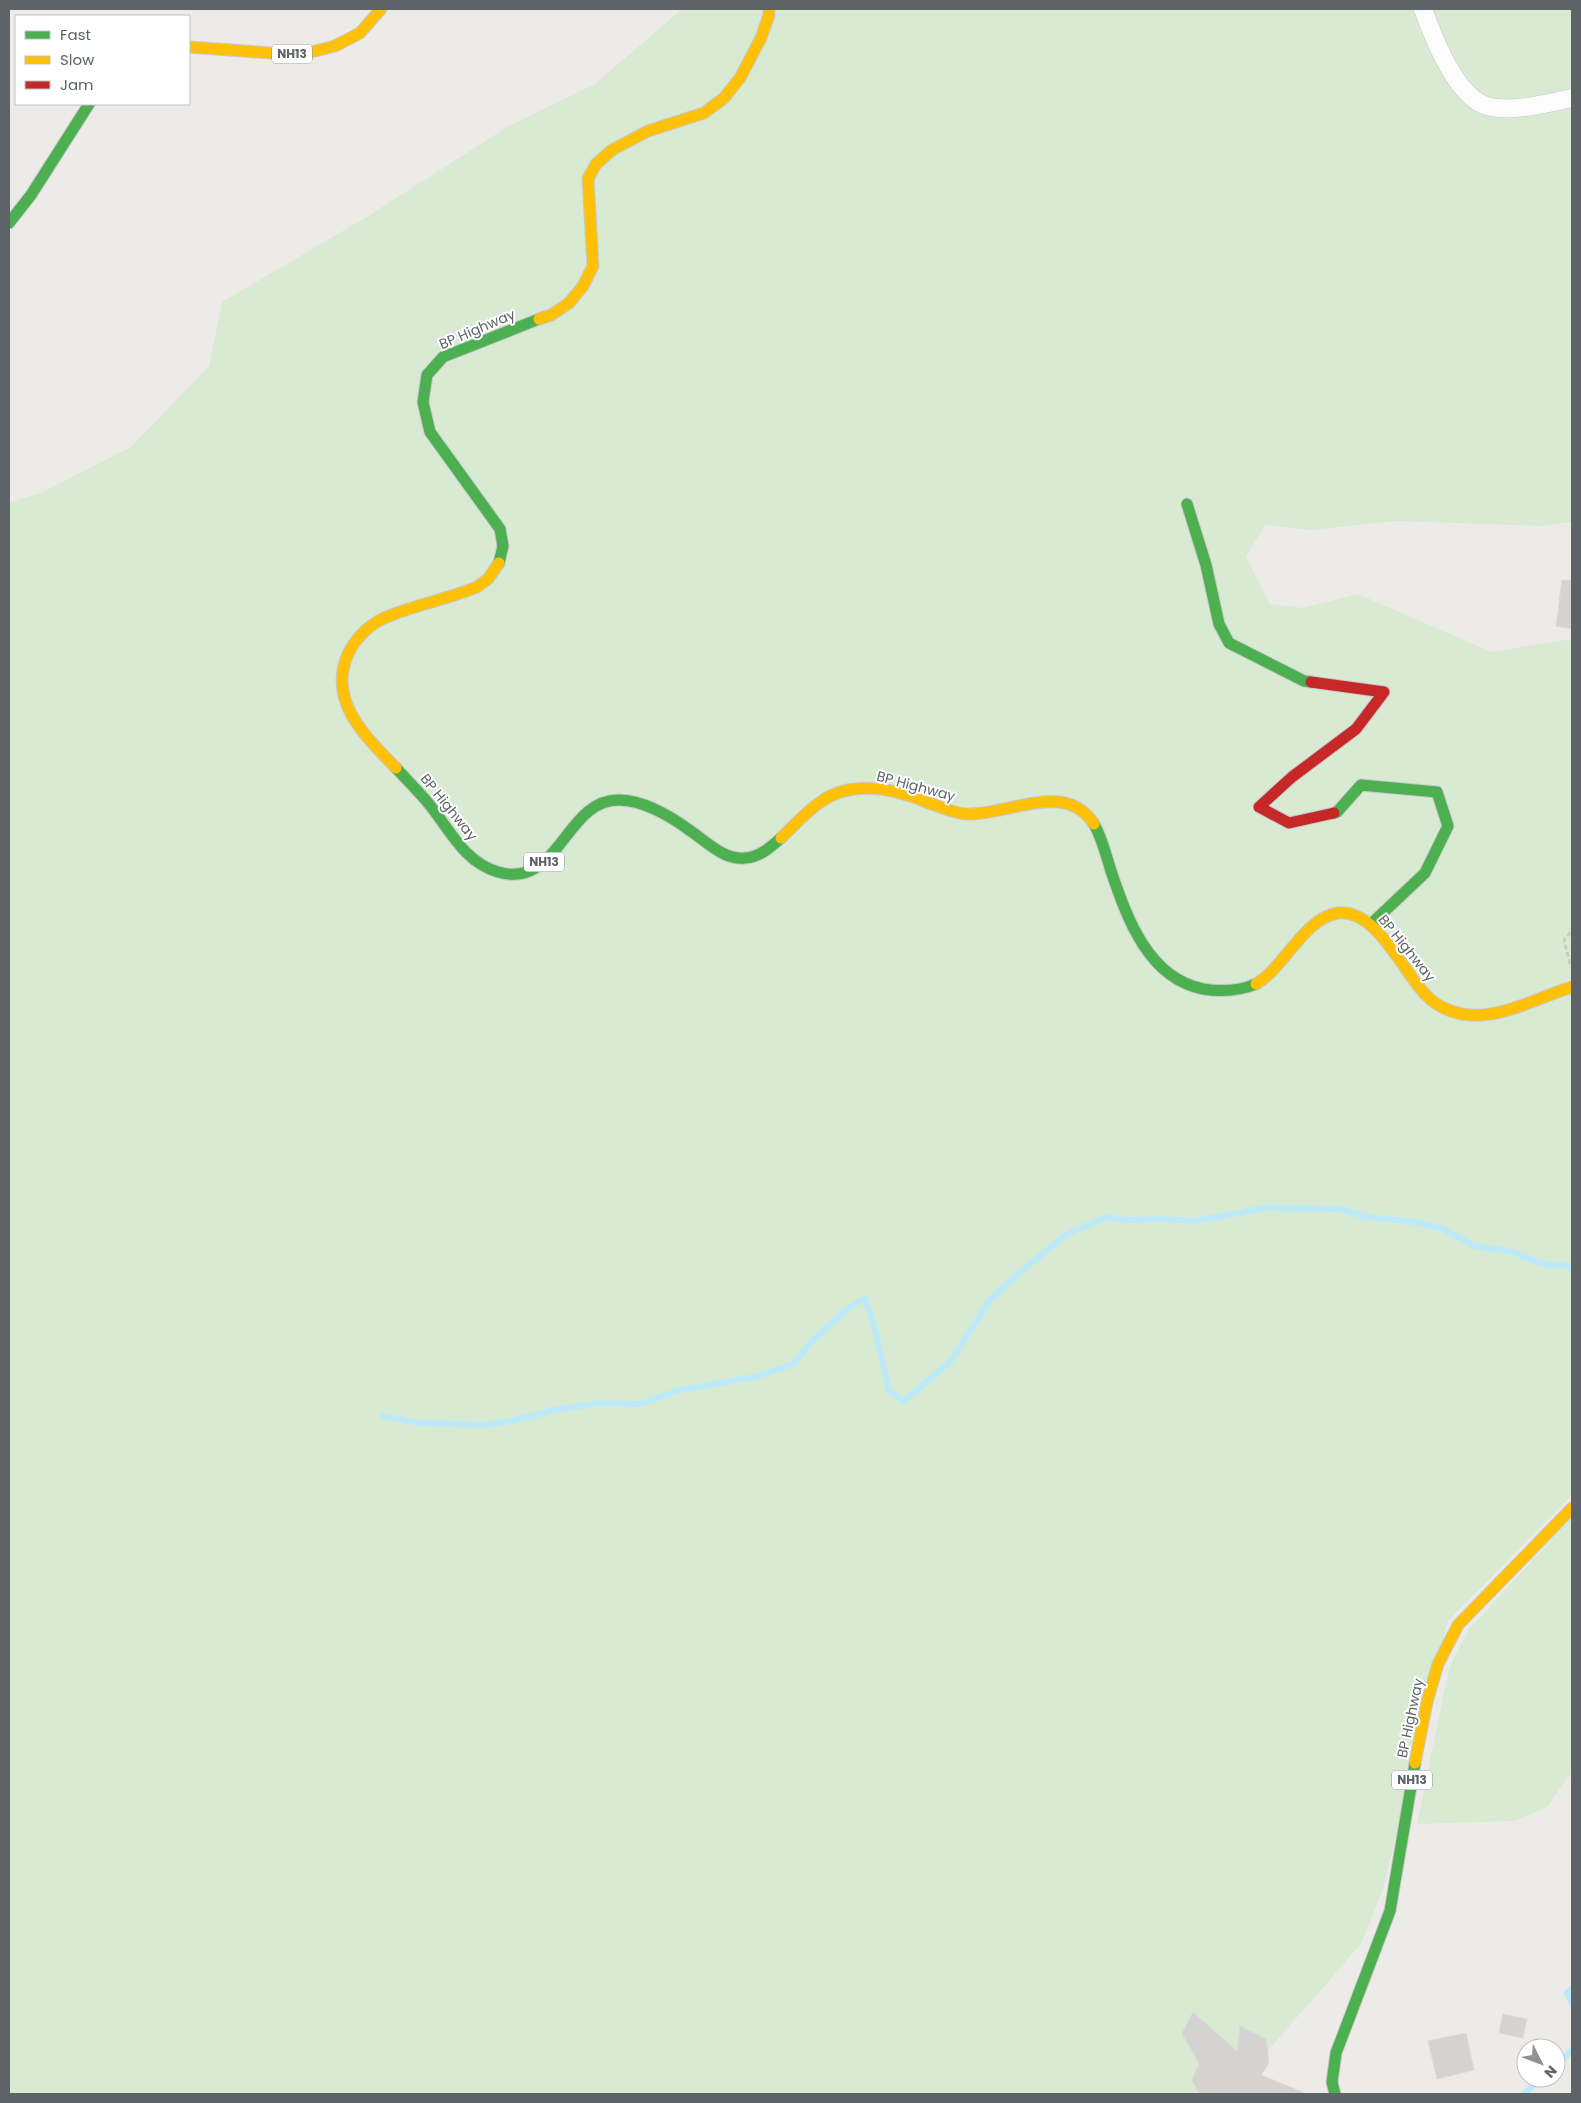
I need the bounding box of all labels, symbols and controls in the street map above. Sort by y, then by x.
legend [15,15,190,105]
text: Fast [60,24,91,45]
road number: NH13 [272,44,312,64]
text: Slow [60,49,95,70]
text: Jam [60,74,94,95]
street label: BP Highway [436,304,518,354]
street label: BP Highway [874,766,958,806]
street label: BP Highway [416,769,482,845]
road number: NH13 [524,852,564,872]
street label: BP Highway [1374,910,1440,986]
street label: BP Highway [1392,1676,1428,1760]
road number: NH13 [1392,1770,1432,1790]
north arrow [1516,2038,1566,2088]
text: N [1540,2061,1562,2082]

